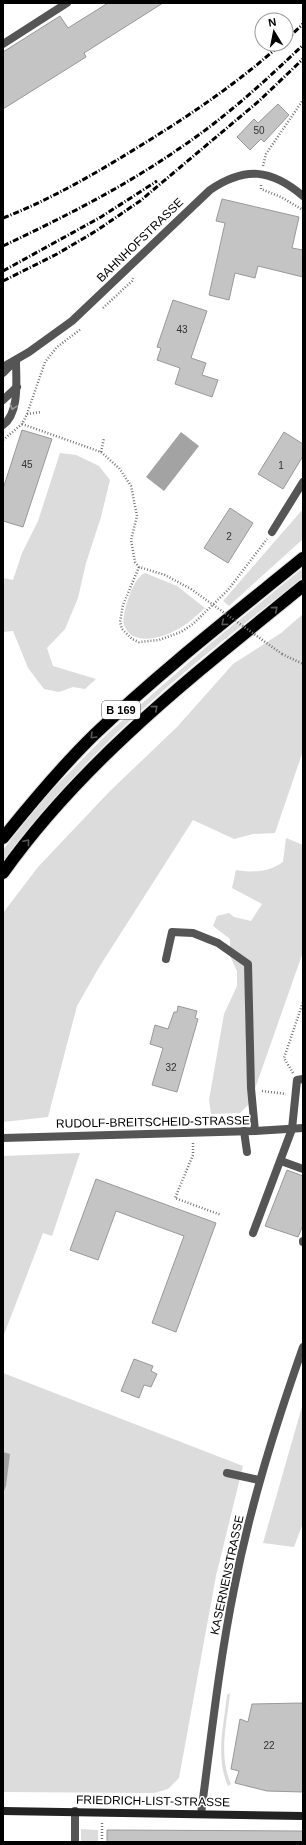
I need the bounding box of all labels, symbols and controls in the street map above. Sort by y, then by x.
north arrow [254,12,294,52]
text: N [267,16,277,29]
house number: 50 [253,125,265,136]
street label: BAHNHOFSTRASSE [94,195,186,285]
house number: 43 [176,324,188,335]
one-way arrow [9,403,17,410]
house number: 45 [21,459,33,470]
house number: 1 [278,460,284,471]
house number: 2 [226,531,232,542]
one-way arrow [271,607,278,614]
one-way arrow [221,619,228,626]
road number: B 169 [102,701,140,719]
one-way arrow [151,705,158,712]
one-way arrow [91,731,98,739]
one-way arrow [22,839,29,846]
house number: 32 [165,1062,177,1073]
street label: RUDOLF-BREITSCHEID-STRASSE [56,1113,250,1131]
street label: KASERNENSTRASSE [207,1514,247,1636]
house number: 22 [263,1740,275,1751]
street label: FRIEDRICH-LIST-STRASSE [76,1793,230,1809]

